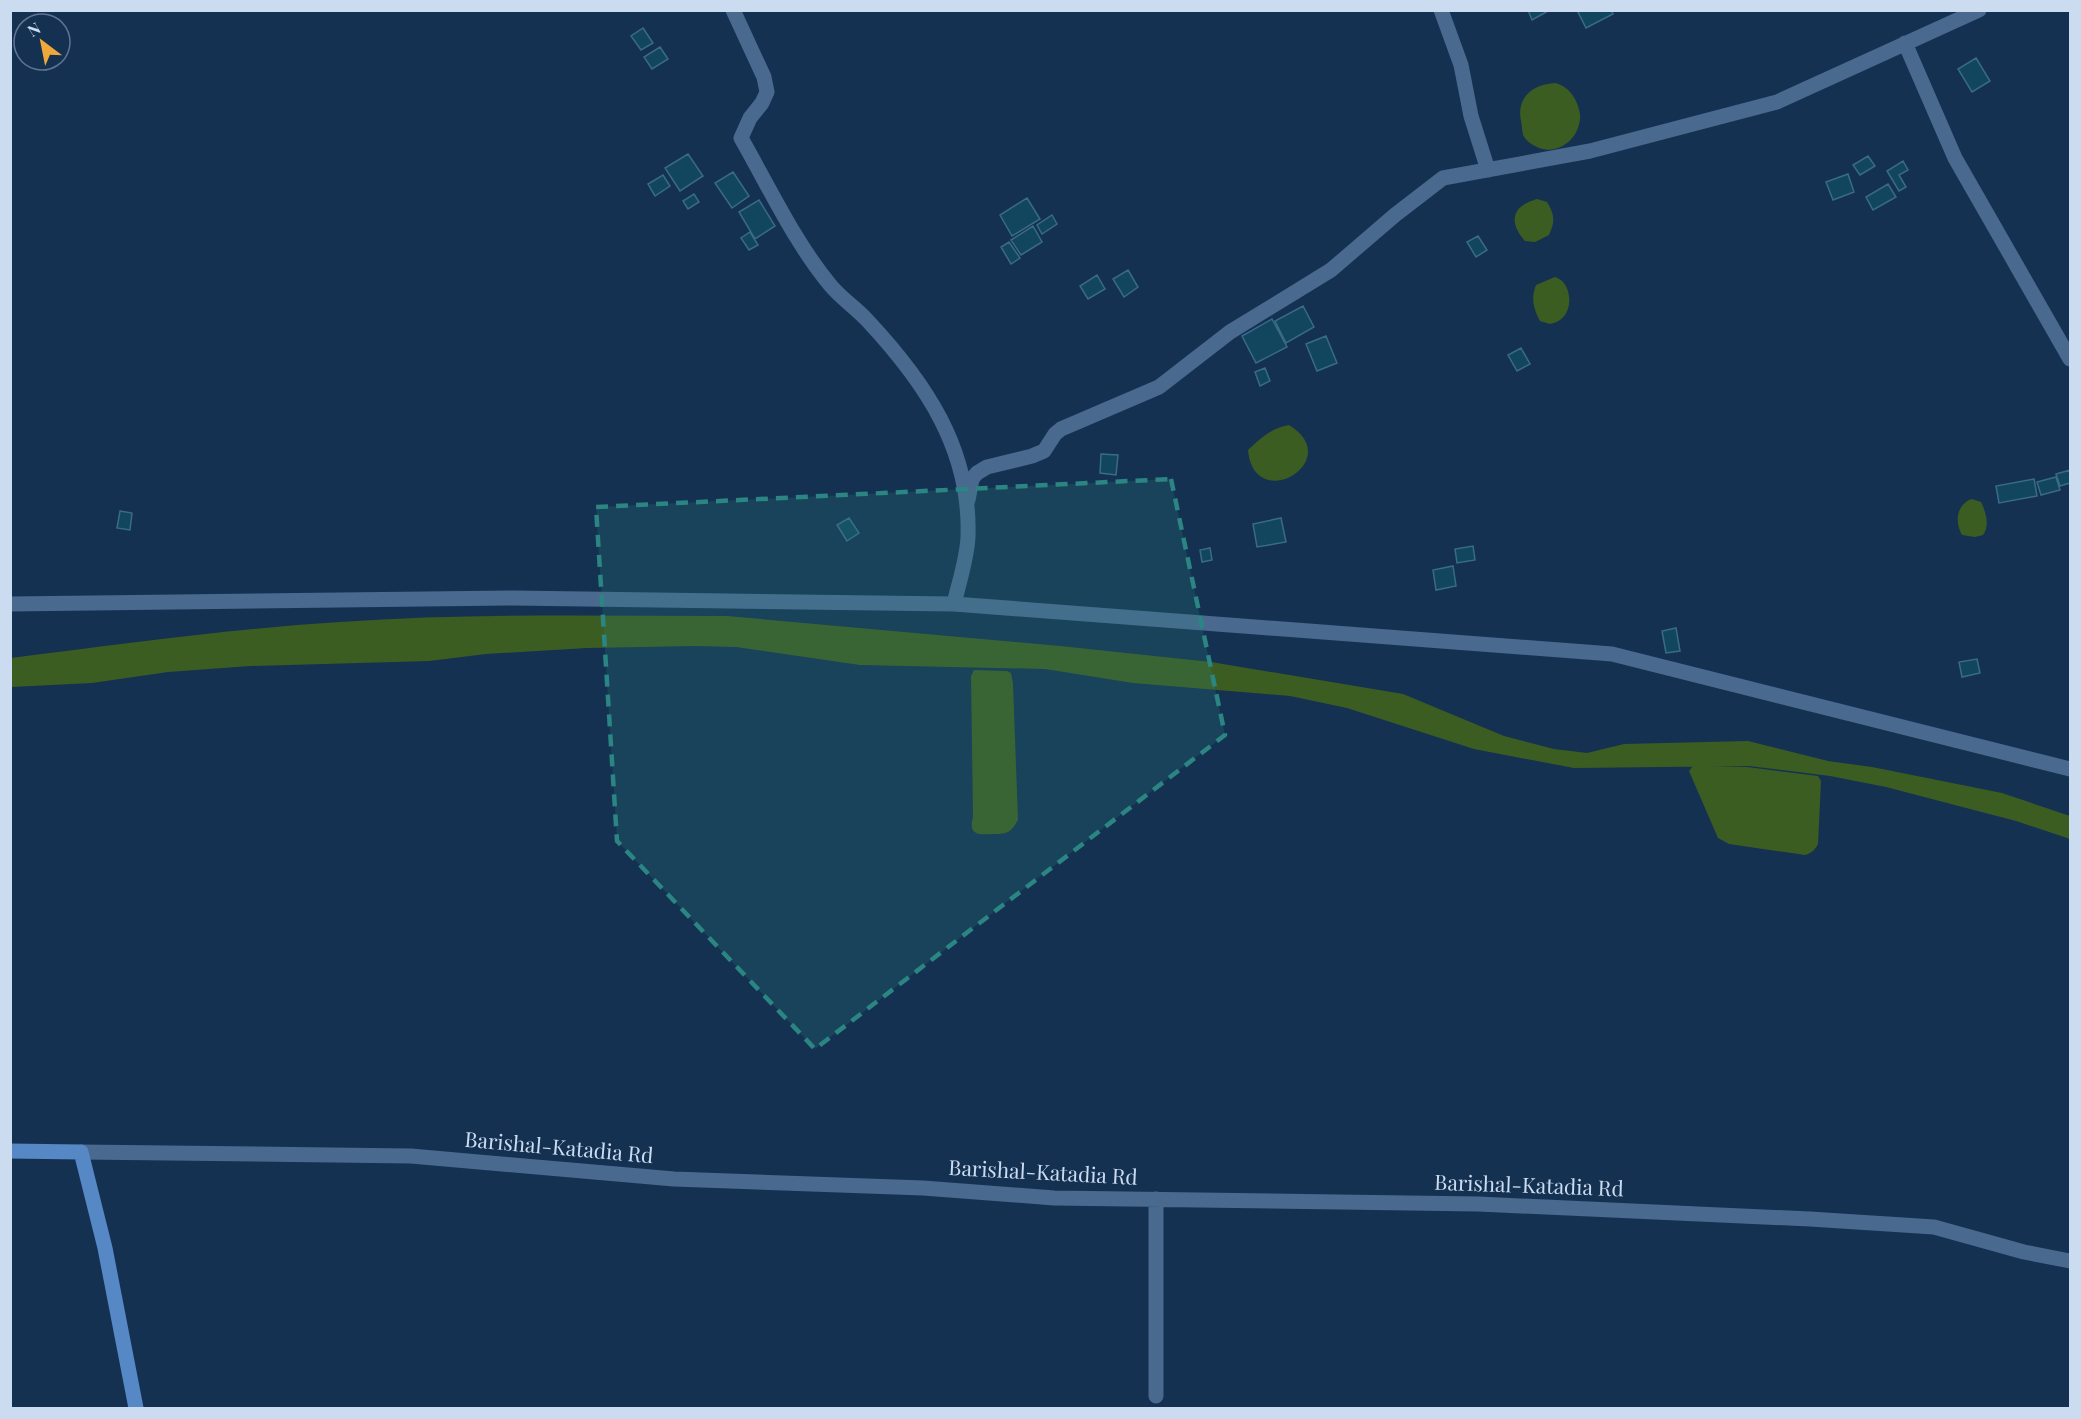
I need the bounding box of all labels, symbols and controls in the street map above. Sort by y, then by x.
north arrow [12,12,72,72]
text: N [23,17,45,41]
street label: Barishal-Katadia Rd [464,1124,655,1168]
street label: Barishal-Katadia Rd [948,1152,1138,1190]
street label: Barishal-Katadia Rd [1434,1167,1624,1201]

